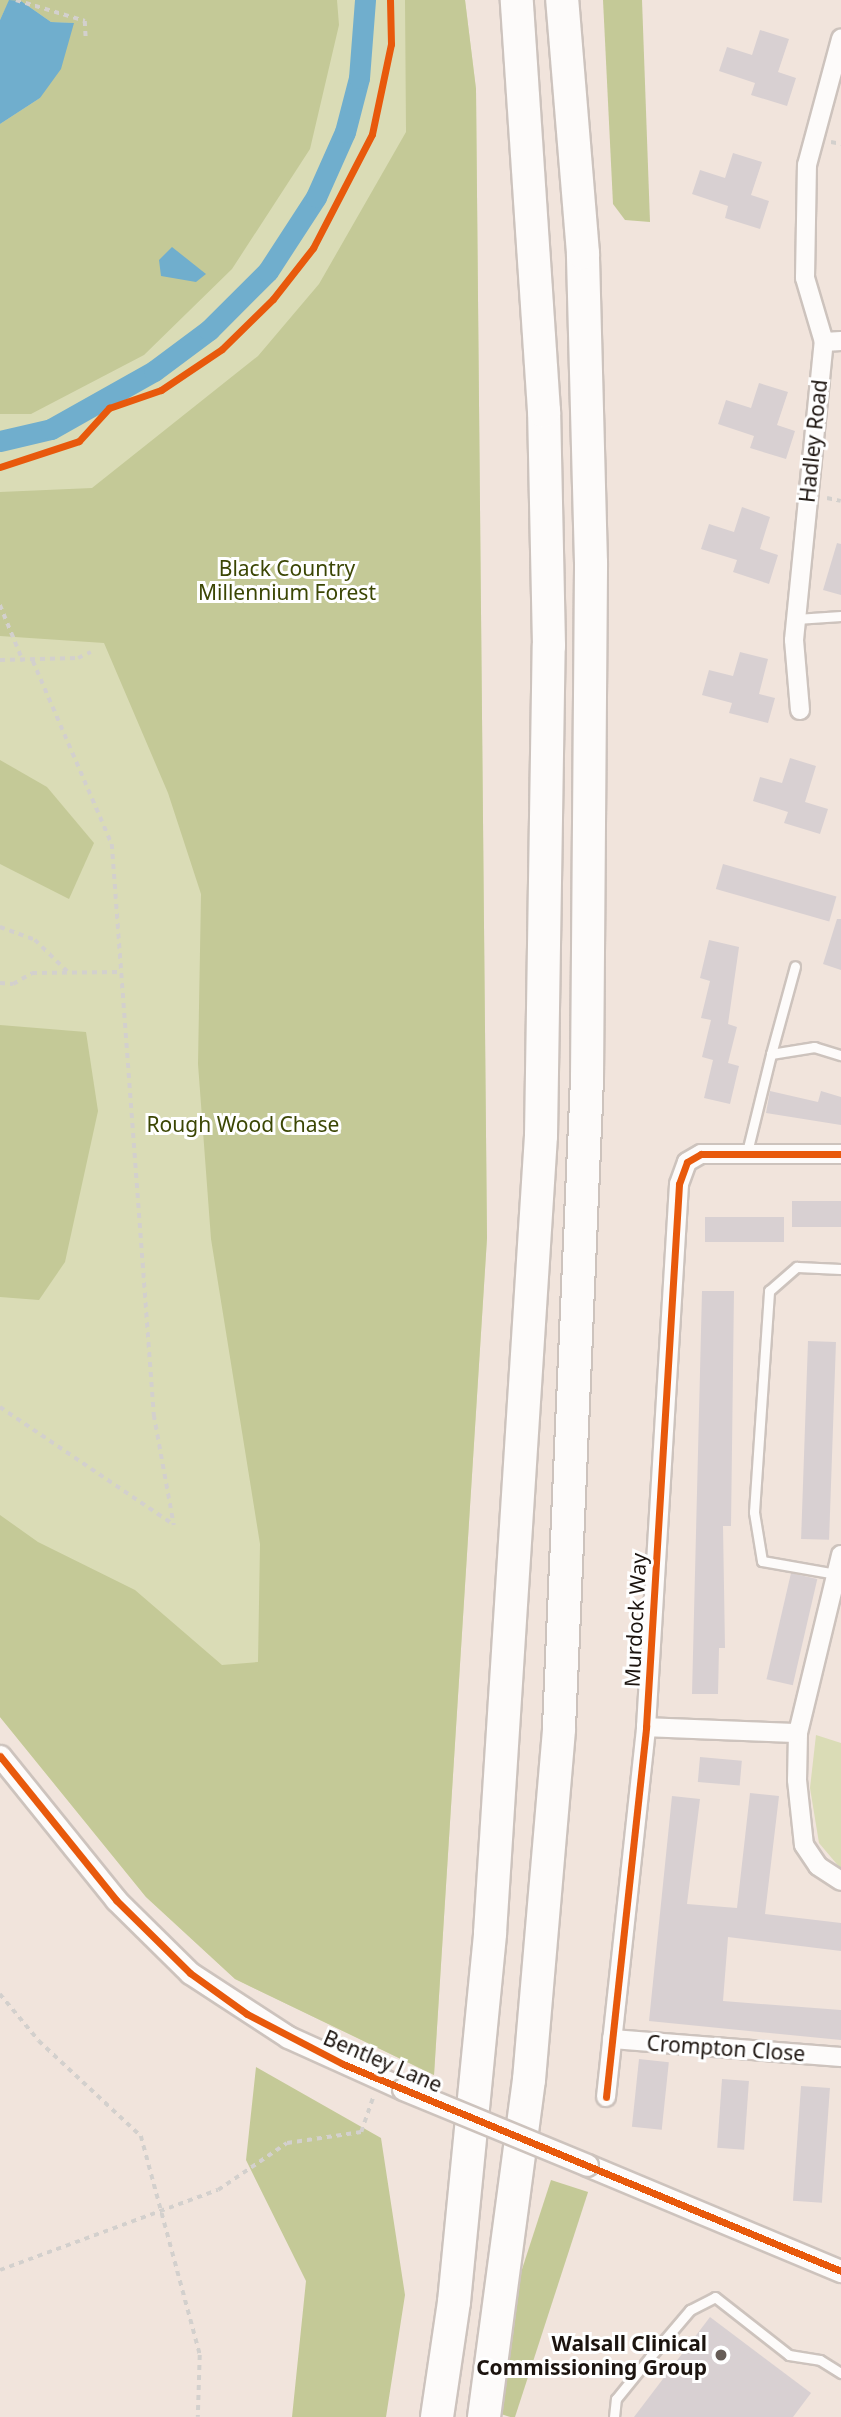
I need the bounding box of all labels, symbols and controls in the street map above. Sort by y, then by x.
street label: Hadley Road [794,378,832,504]
park label: Black Country Millennium Forest [198,555,376,605]
park label: Rough Wood Chase [147,1111,339,1137]
street label: Murdock Way [619,1552,651,1688]
street label: Bentley Lane [320,2025,446,2097]
street label: Crompton Close [646,2030,806,2066]
place label: Walsall Clinical Commissioning Group [476,2330,707,2380]
marker: Walsall Clinical Commissioning Group [713,2347,729,2363]

